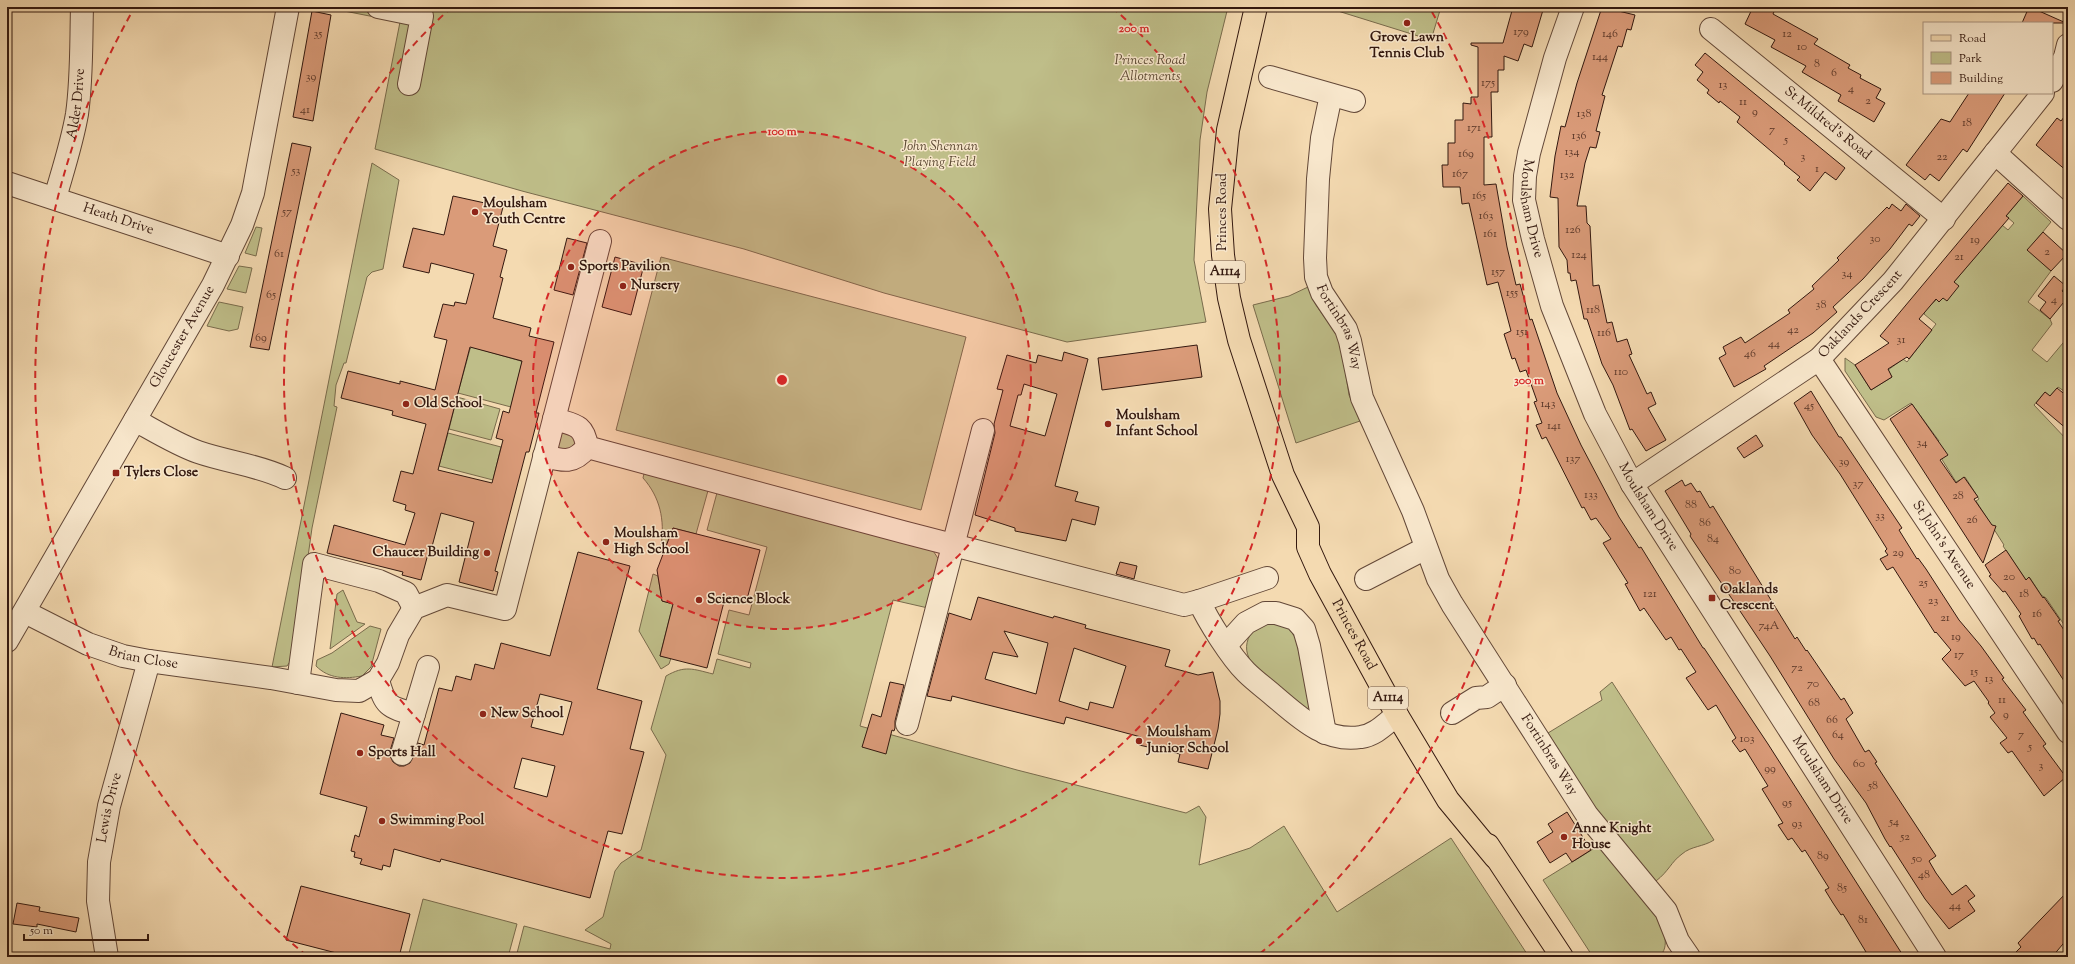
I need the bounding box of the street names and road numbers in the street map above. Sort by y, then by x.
street label: Alder Drive [62,68,91,141]
street label: St Mildred's Road [1779,82,1875,166]
street label: Moulsham Drive [1513,157,1548,260]
street label: Princes Road [1213,173,1233,251]
street label: Heath Drive [80,199,156,241]
road number: A1114 [1205,261,1245,283]
street label: Oaklands Crescent [1814,266,1908,363]
street label: Gloucester Avenue [145,282,220,392]
street label: Fortinbras Way [1310,282,1366,372]
street label: Moulsham Drive [1613,460,1683,555]
street label: St John's Avenue [1907,497,1980,593]
street label: Princes Road [1326,596,1381,674]
street label: Brian Close [106,642,179,675]
road number: A1114 [1368,687,1408,709]
street label: Fortinbras Way [1515,710,1582,800]
street label: Moulsham Drive [1786,733,1857,828]
street label: Lewis Drive [93,770,128,845]

